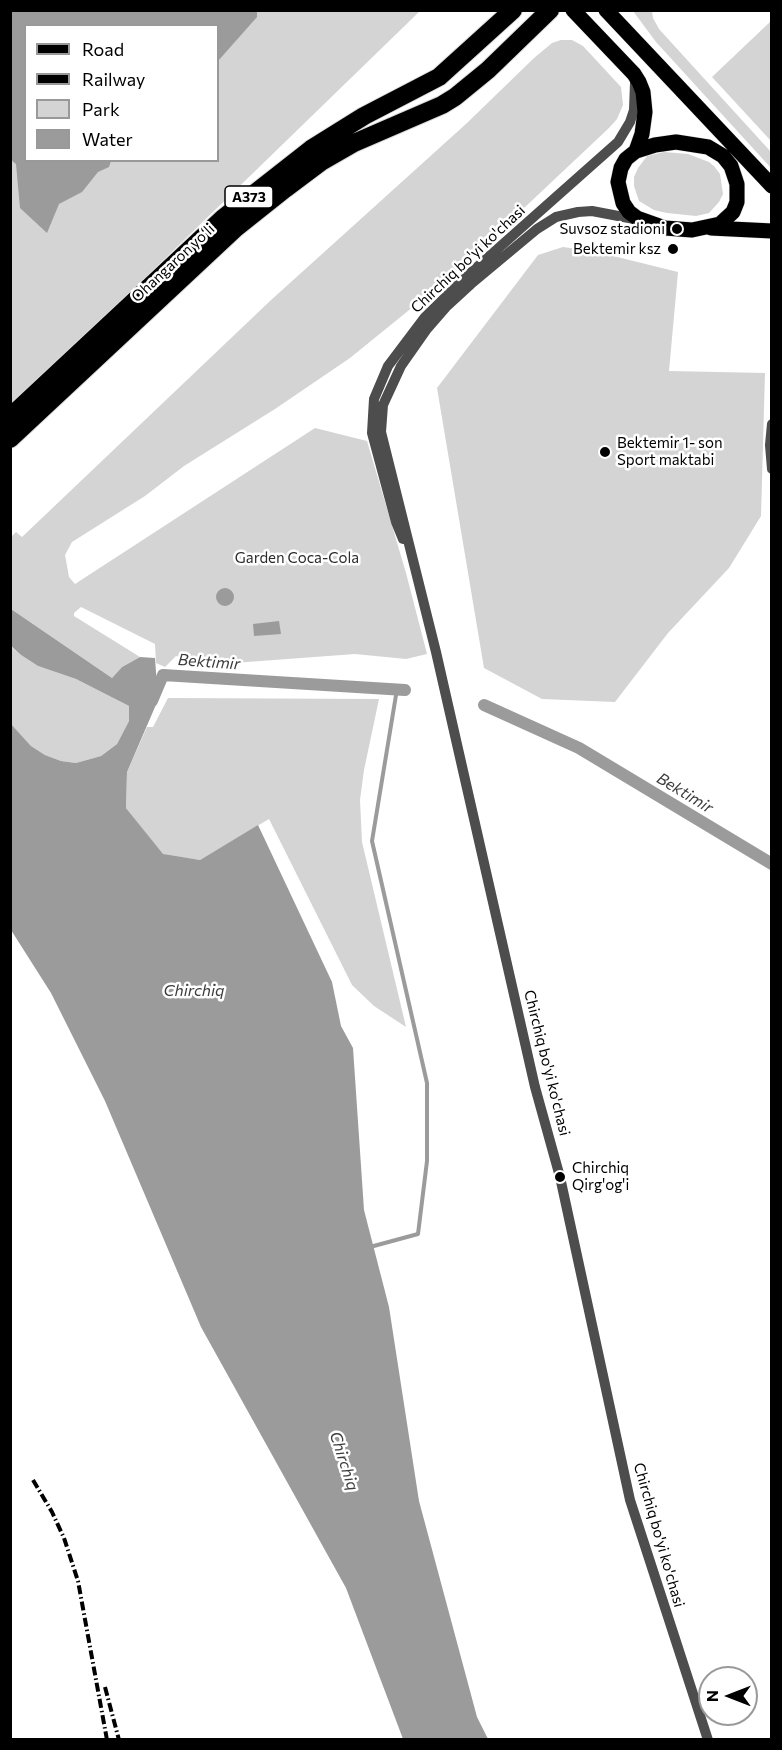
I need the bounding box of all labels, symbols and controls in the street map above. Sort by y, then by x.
legend [24,24,219,162]
text: Road [82,38,124,60]
text: Railway [82,68,145,90]
text: Park [82,98,120,120]
text: Water [82,128,133,150]
road number: A373 [225,186,273,208]
street label: Chirchiq bo'yi ko'chasi [407,201,529,317]
street label: Ohangaron yoʻli [128,220,218,306]
place label: Suvsoz stadioni [559,220,665,238]
marker: Suvsoz stadioni [670,222,684,236]
place label: Bektemir ksz [573,240,661,258]
marker: Bektemir ksz [666,242,680,256]
place label: Bektemir 1- son Sport maktabi [617,434,722,469]
marker: Bektemir 1- son Sport maktabi [598,445,612,459]
park label: Garden Coca-Cola [235,549,359,567]
water label: Bektimir [177,650,241,674]
water label: Bektimir [653,769,717,817]
water label: Chirchiq [164,981,224,1001]
street label: Chirchiq bo'yi ko'chasi [520,988,574,1138]
place label: Chirchiq Qirg'og'i [572,1159,629,1194]
marker: Chirchiq Qirg'og'i [553,1170,567,1184]
water label: Chirchiq [325,1429,363,1493]
street label: Chirchiq bo'yi ko'chasi [630,1461,688,1609]
north arrow [698,1666,758,1726]
text: N [702,1690,721,1702]

